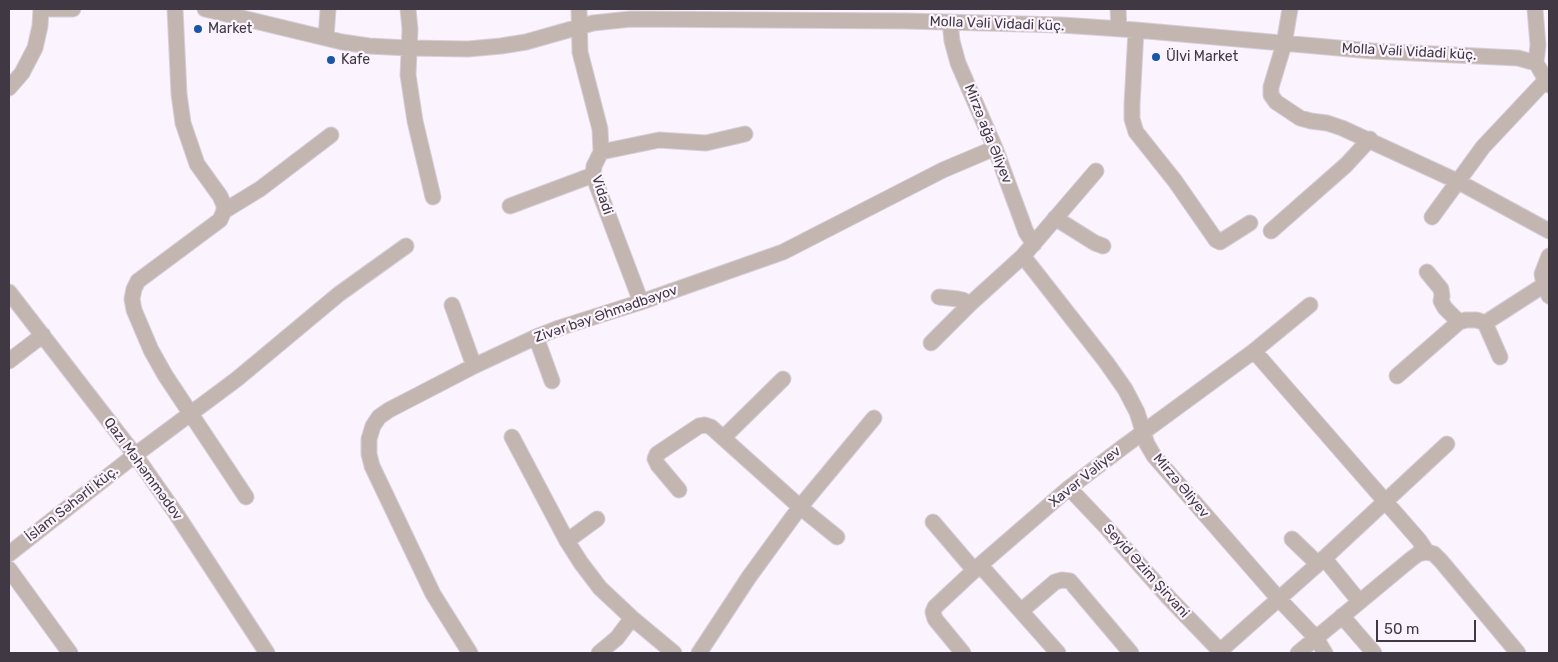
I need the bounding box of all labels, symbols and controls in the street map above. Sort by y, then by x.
street label: Molla Vəli Vidadi küç. [929,13,1065,35]
place label: Market [208,21,252,37]
marker: Market [192,23,204,35]
street label: Molla Vəli Vidadi küç. [1341,40,1477,64]
place label: Ülvi Market [1166,49,1238,65]
marker: Ülvi Market [1150,51,1162,63]
place label: Kafe [341,52,370,68]
marker: Kafe [325,54,337,66]
street label: Mirzə ağa Əliyev [960,82,1016,186]
street label: Vidadi [588,173,616,217]
street label: Zivər bəy Əhmədbəyov [532,282,680,346]
street label: Qazı Məhəmmədov [100,414,186,524]
street label: Xavər Vəliyev [1046,443,1124,511]
street label: Mirzə Əliyev [1149,451,1213,521]
street label: İslam Səhərli küç. [22,463,122,545]
street label: Seyid Əzim Şirvani [1099,521,1193,621]
scale bar [1378,610,1478,642]
text: 50 m [1384,620,1419,638]

